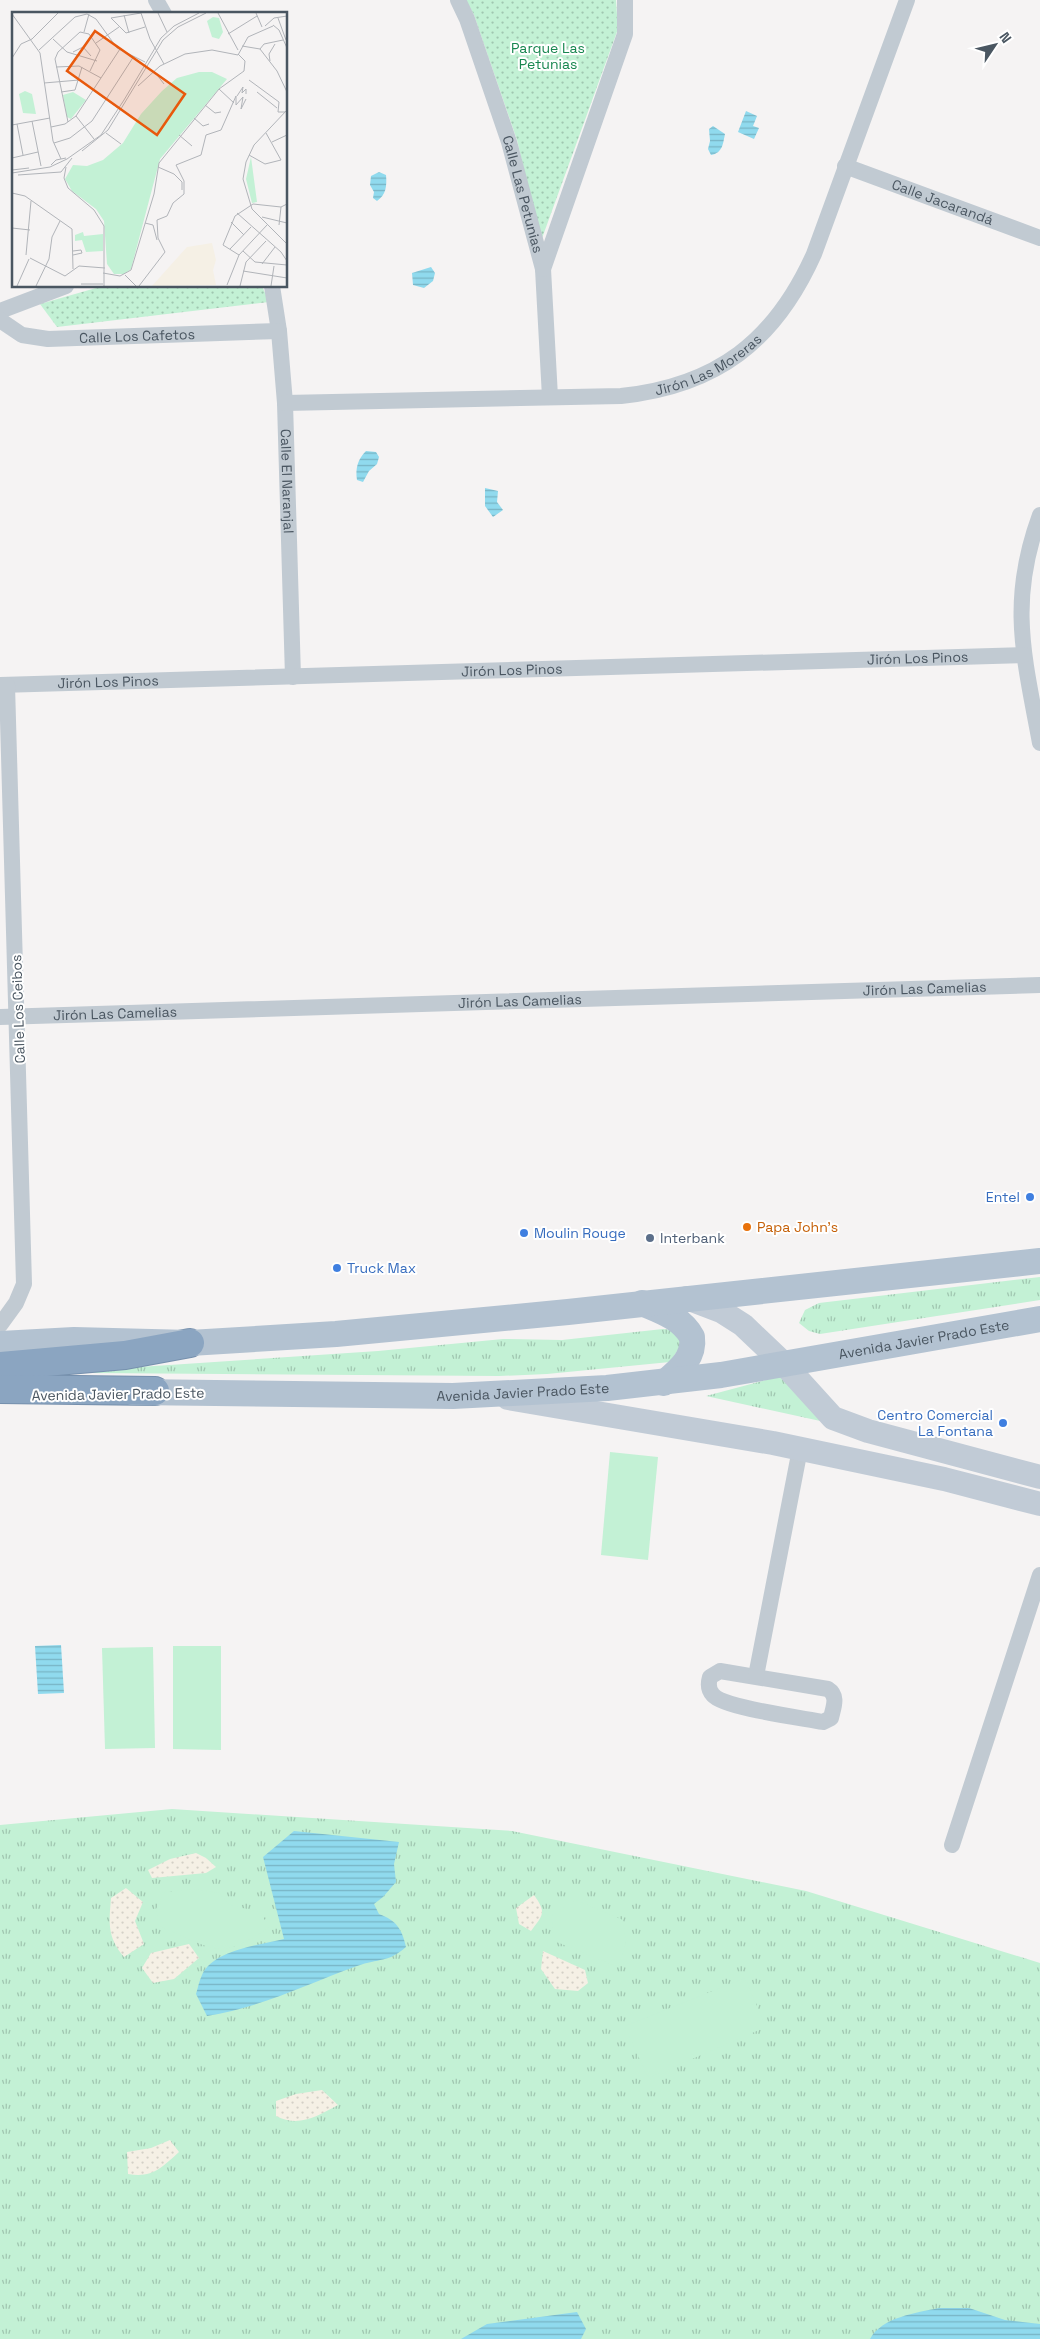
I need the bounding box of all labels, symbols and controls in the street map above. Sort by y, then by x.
inset map [12,12,288,288]
north arrow [970,20,1020,70]
text: N [996,29,1016,47]
park label: Parque Las Petunias [511,39,585,73]
street label: Calle Las Petunias [498,133,547,255]
street label: Calle Jacarandá [889,175,996,229]
street label: Calle Los Cafetos [79,325,195,347]
street label: Jirón Las Moreras [653,330,765,399]
street label: Calle El Naranjal [277,429,298,534]
street label: Jirón Los Pinos [867,648,969,669]
street label: Jirón Los Pinos [461,660,563,680]
street label: Jirón Los Pinos [57,671,159,692]
street label: Calle Los Ceibos [7,954,29,1064]
street label: Jirón Las Camelias [862,978,987,999]
street label: Jirón Las Camelias [458,990,582,1012]
street label: Jirón Las Camelias [53,1003,177,1024]
place label: Entel [986,1188,1020,1206]
marker: Entel [1024,1191,1036,1203]
place label: Papa John's [757,1218,838,1236]
marker: Papa John's [741,1221,753,1233]
place label: Moulin Rouge [534,1224,626,1242]
marker: Moulin Rouge [518,1227,530,1239]
place label: Interbank [660,1229,725,1247]
marker: Interbank [644,1232,656,1244]
place label: Truck Max [347,1259,416,1277]
marker: Truck Max [331,1262,343,1274]
street label: Avenida Javier Prado Este [837,1316,1011,1363]
street label: Avenida Javier Prado Este [436,1379,610,1405]
street label: Avenida Javier Prado Este [31,1383,205,1405]
place label: Centro Comercial La Fontana [877,1406,993,1440]
marker: Centro Comercial La Fontana [997,1417,1009,1429]

